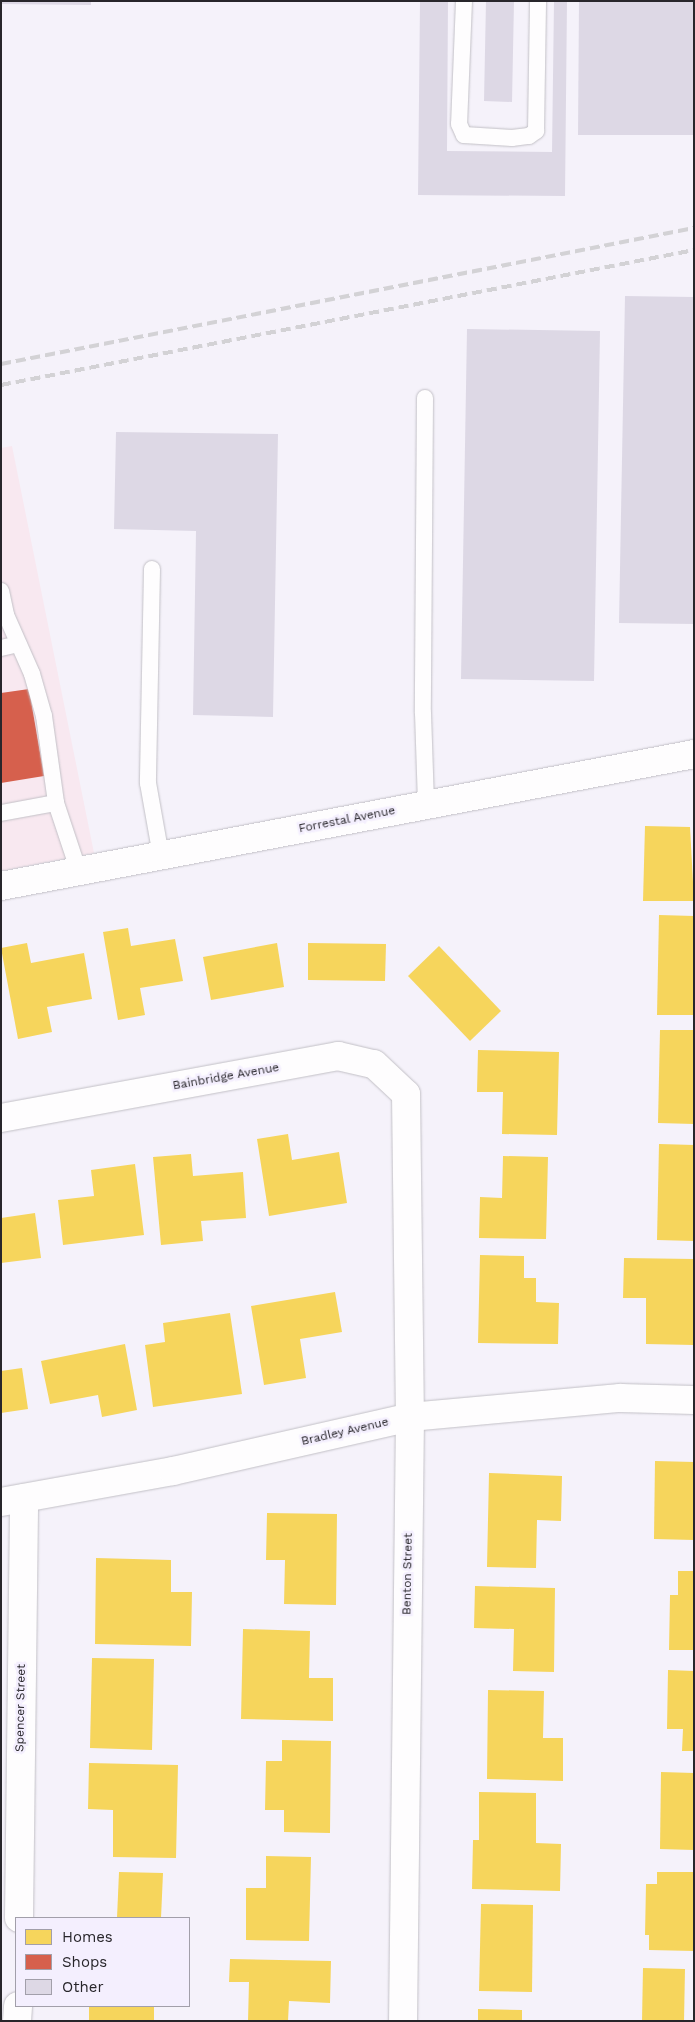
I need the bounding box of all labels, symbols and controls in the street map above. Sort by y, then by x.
street label: Forrestal Avenue [297,804,397,836]
street label: Bainbridge Avenue [171,1061,281,1093]
street label: Bradley Avenue [300,1415,390,1449]
street label: Benton Street [400,1533,416,1615]
street label: Spencer Street [13,1664,29,1752]
legend [15,1917,190,2007]
text: Homes [62,1928,113,1946]
text: Shops [62,1953,107,1971]
text: Other [62,1978,104,1996]

